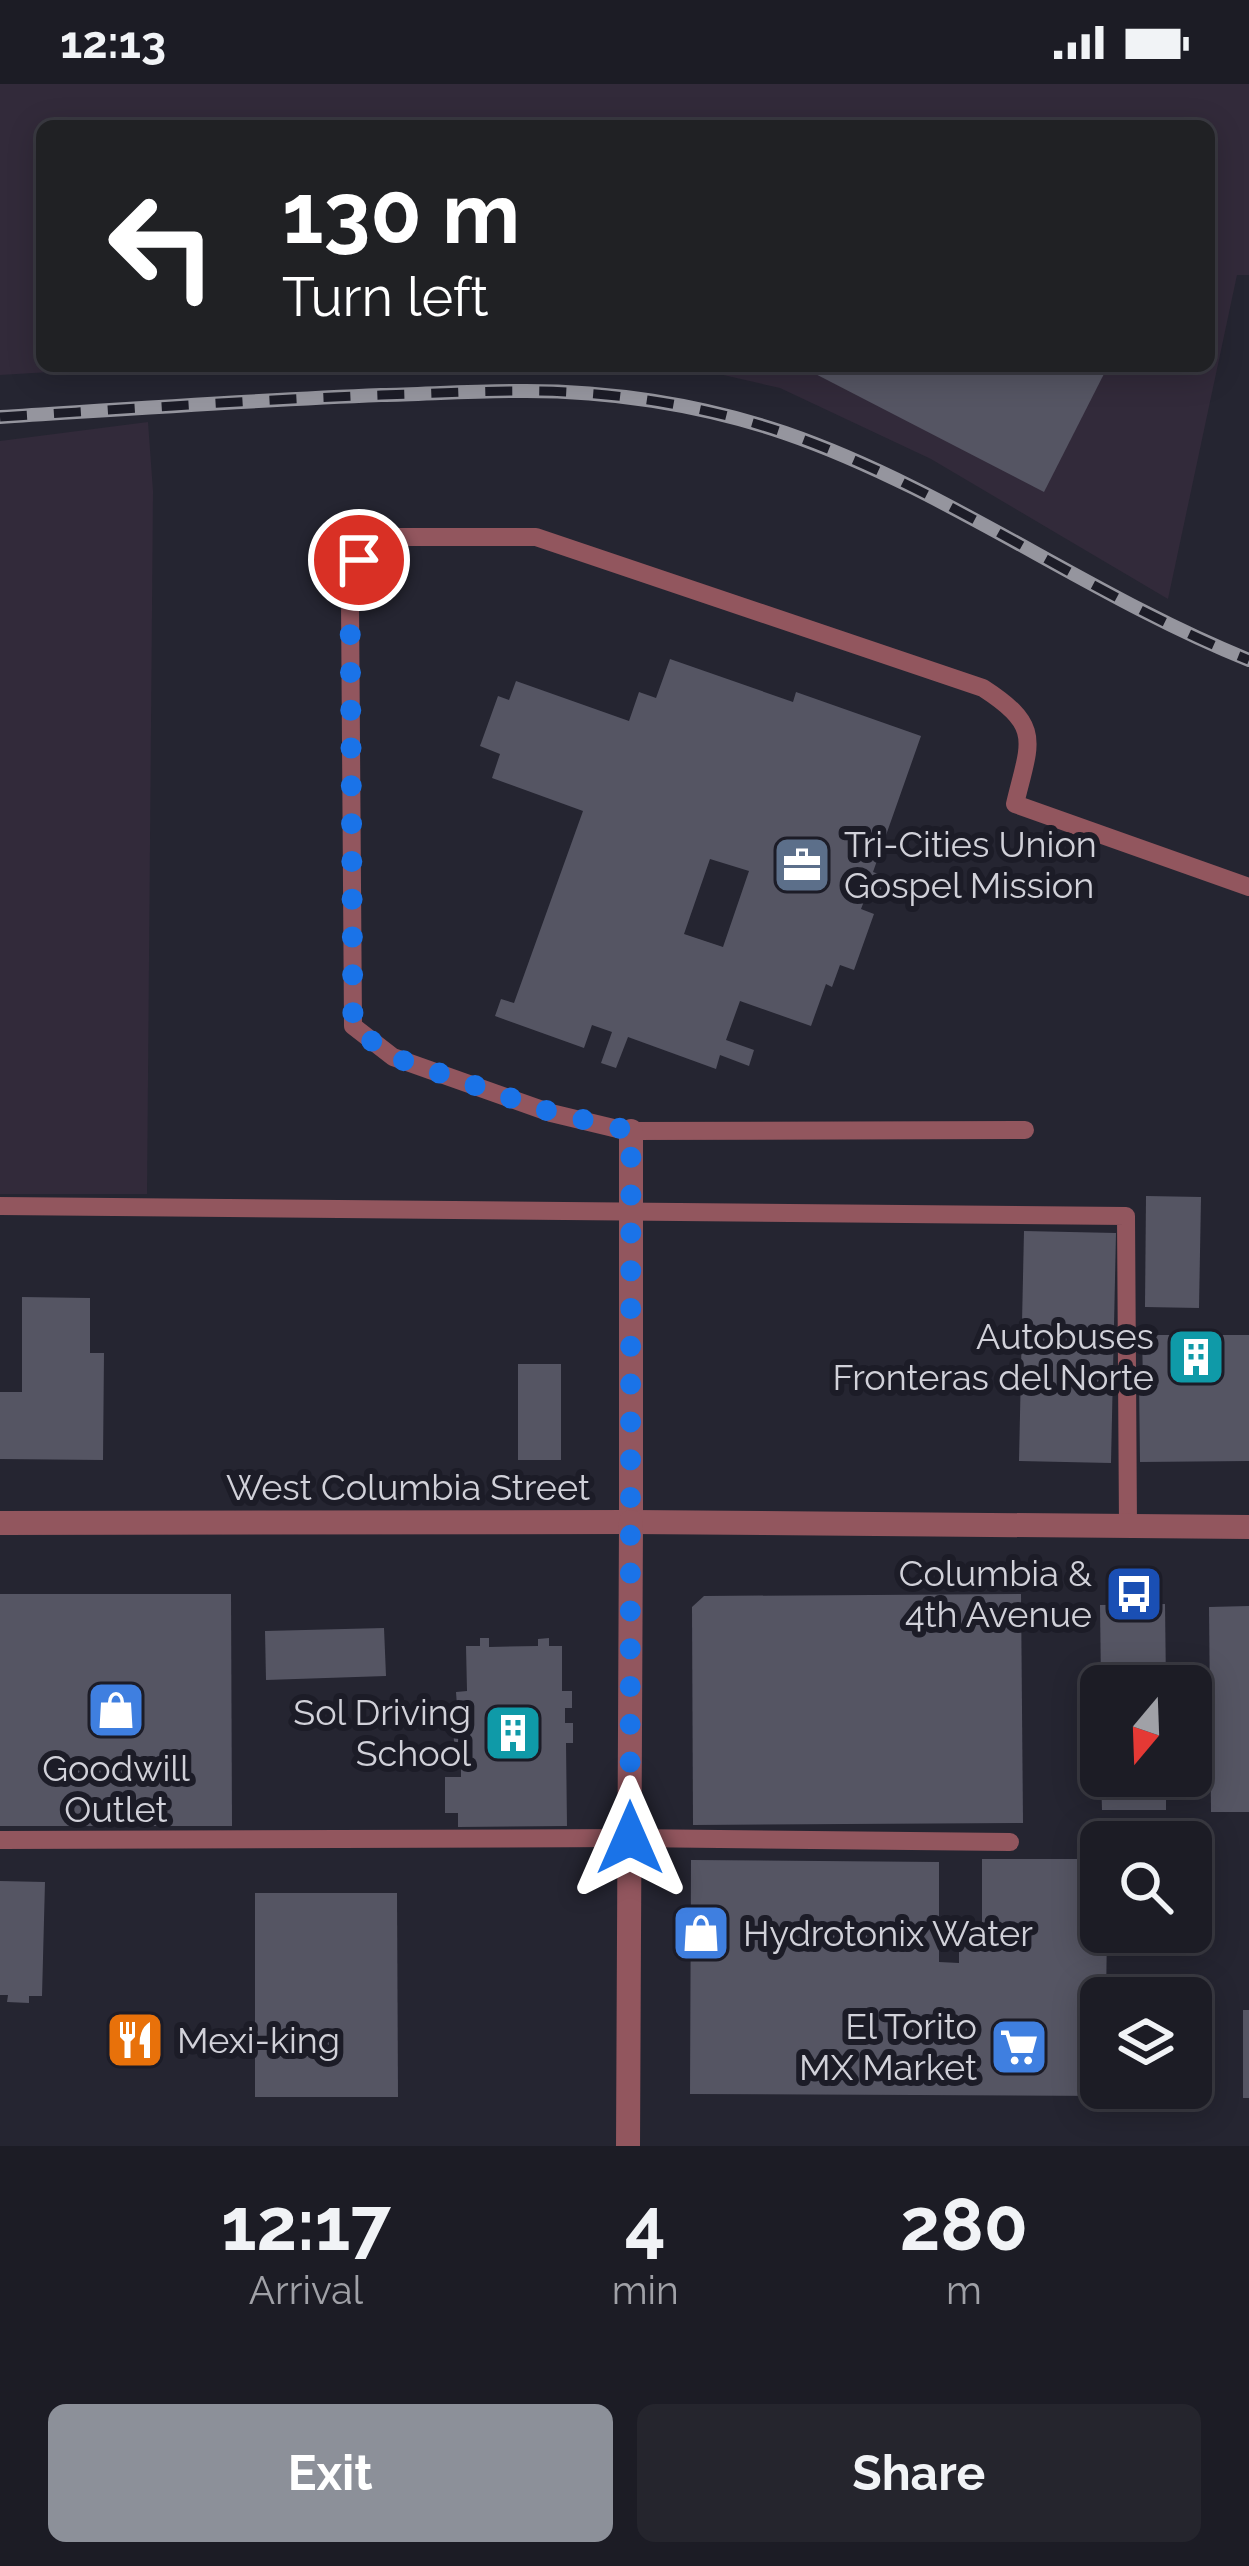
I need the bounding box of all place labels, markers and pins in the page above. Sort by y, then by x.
pin [308,509,410,611]
place label: Tri-Cities Union Gospel Mission [844,823,1097,906]
office icon: Tri-Cities Union Gospel Mission [771,834,833,896]
place label: Autobuses Fronteras del Norte [832,1315,1154,1398]
building icon: Autobuses Fronteras del Norte [1165,1326,1227,1388]
place label: Columbia & 4th Avenue [899,1552,1092,1635]
bus stop icon: Columbia & 4th Avenue [1103,1563,1165,1625]
shop icon: Goodwill Outlet [85,1679,147,1741]
place label: Sol Driving School [293,1691,471,1774]
building icon: Sol Driving School [482,1702,544,1764]
place label: Goodwill Outlet [42,1747,190,1830]
shop icon: Hydrotonix Water [670,1902,732,1964]
place label: Hydrotonix Water [743,1912,1033,1954]
place label: El Torito MX Market [799,2005,977,2088]
restaurant icon: Mexi-king [104,2009,166,2071]
supermarket icon: El Torito MX Market [988,2016,1050,2078]
place label: Mexi-king [177,2019,340,2061]

